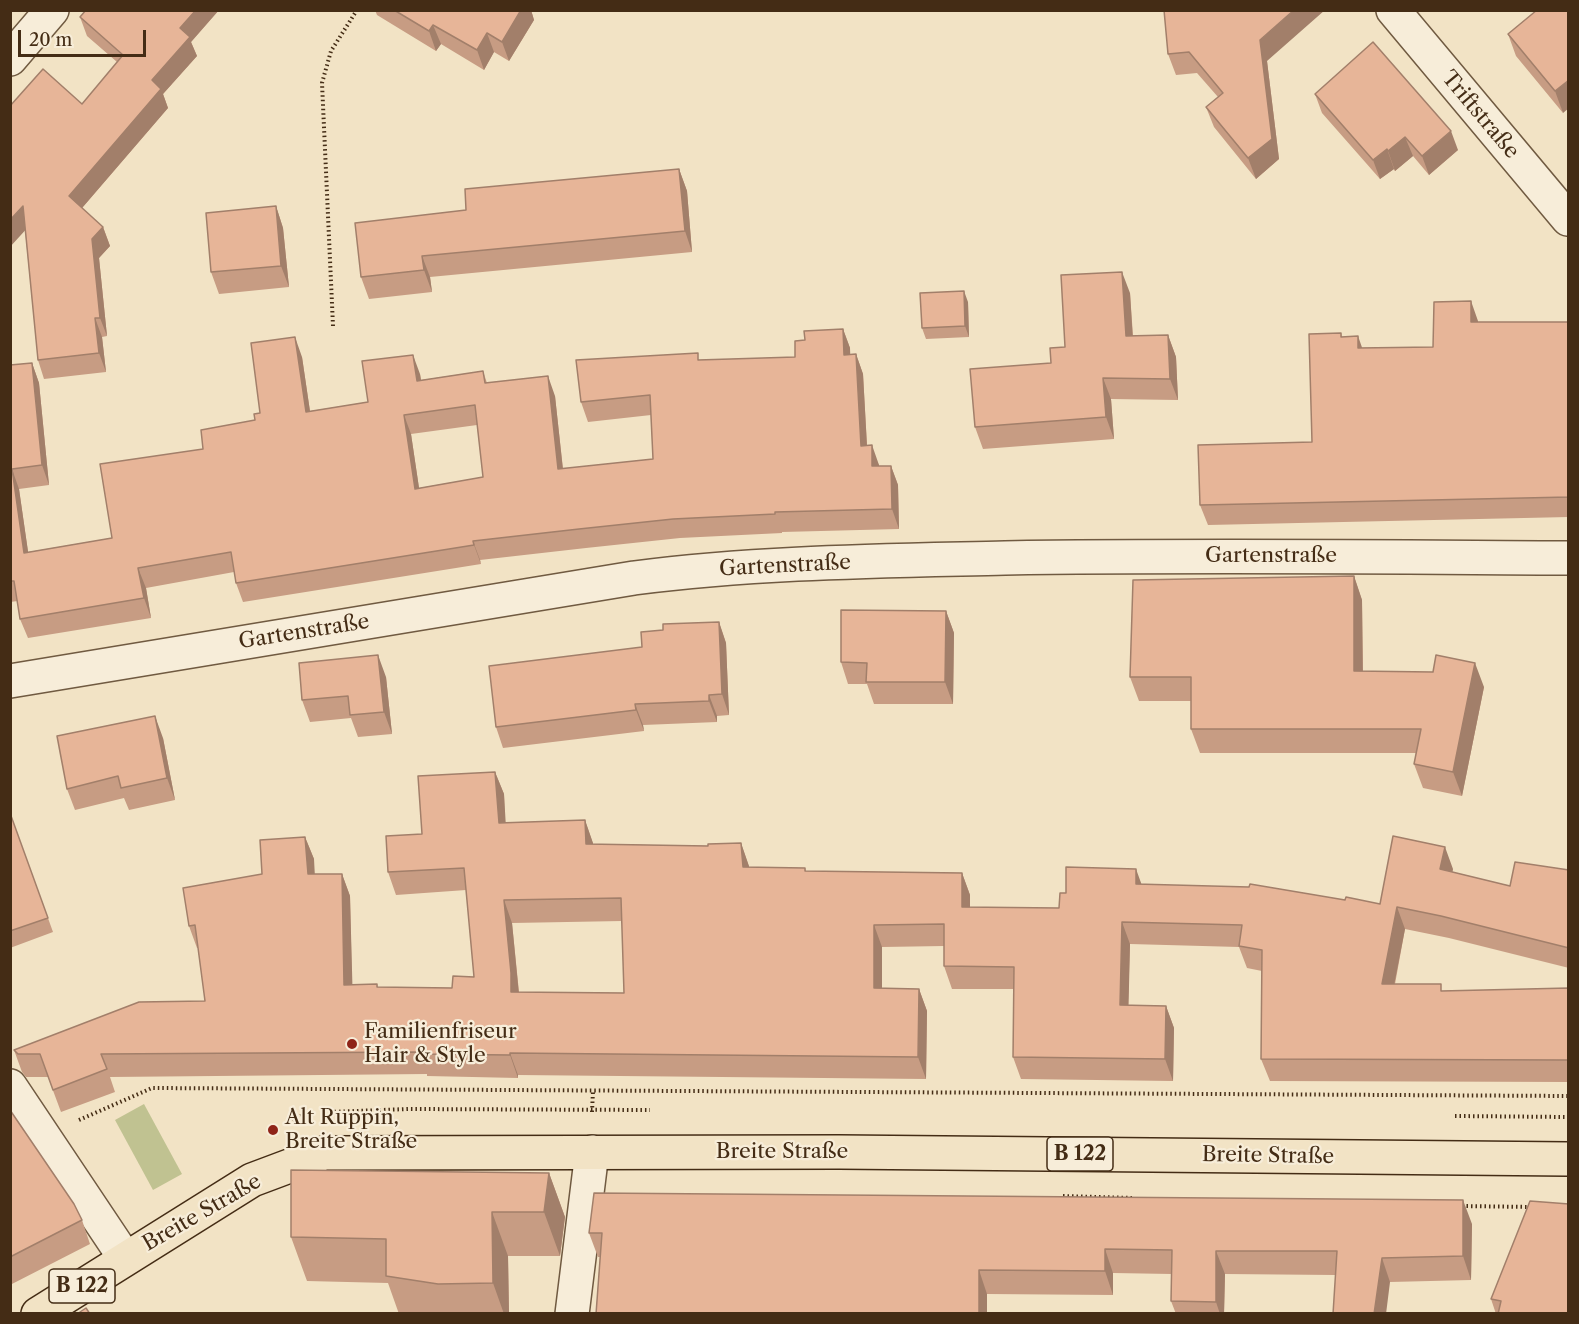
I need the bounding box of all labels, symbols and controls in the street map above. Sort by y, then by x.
scale bar [21,18,148,56]
text: 20 m [29,29,72,51]
street label: Triftstraße [1436,66,1524,164]
street label: Gartenstraße [1205,543,1337,569]
street label: Gartenstraße [719,550,851,582]
street label: Gartenstraße [237,609,371,655]
place label: Familienfriseur Hair & Style [364,1019,517,1069]
marker: Familienfriseur Hair & Style [345,1037,359,1051]
place label: Alt Ruppin, Breite Straße [285,1105,417,1155]
marker: Alt Ruppin, Breite Straße [266,1123,280,1137]
road number: B 122 [1047,1137,1113,1171]
street label: Breite Straße [716,1139,848,1165]
street label: Breite Straße [1202,1142,1334,1170]
street label: Breite Straße [138,1169,266,1257]
road number: B 122 [49,1269,115,1303]

